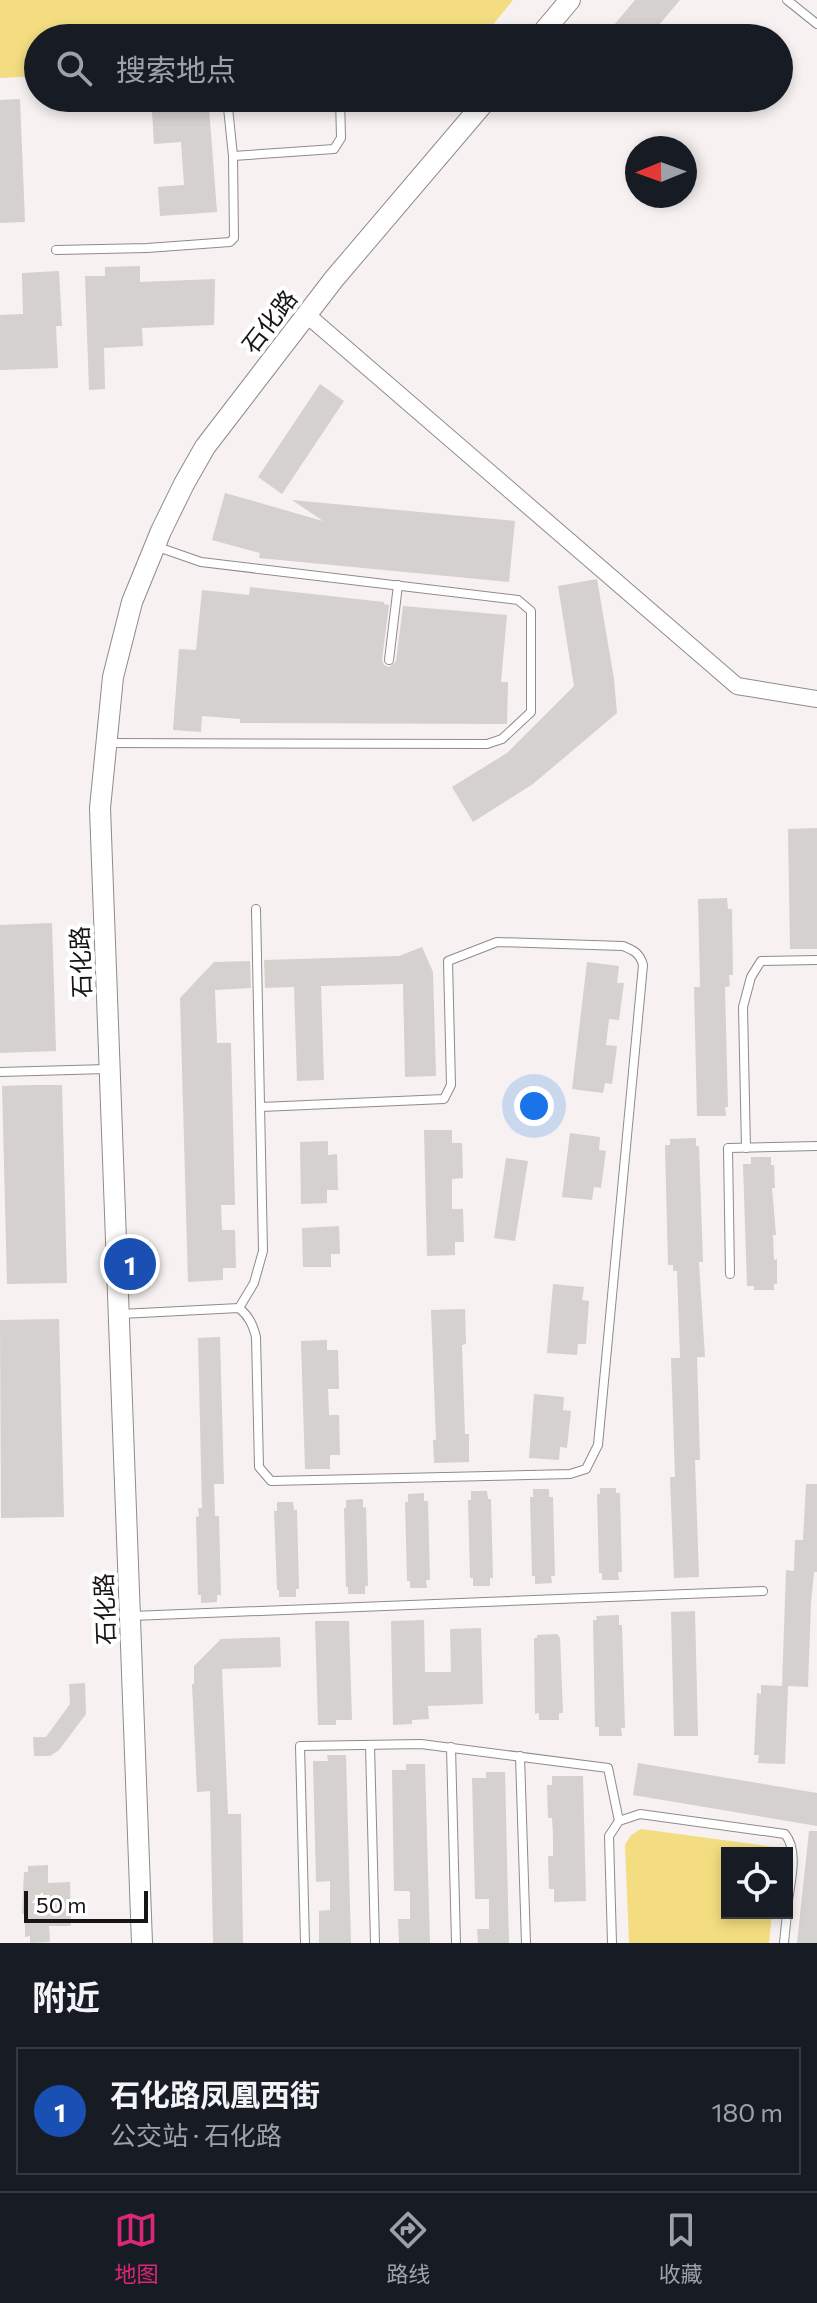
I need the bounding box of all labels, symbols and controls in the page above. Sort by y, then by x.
search box [24,24,793,112]
icon: search [52,46,96,90]
text: 搜索地点 [116,50,236,87]
north arrow [625,136,697,208]
street label: 石化路 [235,284,303,358]
street label: 石化路 [64,926,96,998]
your location [514,1086,554,1126]
pin: 1 [104,1234,156,1294]
street label: 石化路 [88,1573,120,1645]
map controls [721,1847,793,1919]
button: locate [721,1847,793,1919]
scale bar [24,1887,148,1923]
text: 50 m [36,1891,86,1918]
text: 附近 [32,1975,100,2017]
text: 石化路凤凰西街 [110,2075,320,2112]
text: 1 [54,2096,66,2127]
text: 180 m [711,2096,783,2127]
text: 公交站 · 石化路 [110,2119,282,2150]
tab: 地图 [114,2208,158,2288]
tab: 路线 [386,2208,431,2288]
tab: 收藏 [659,2208,703,2288]

